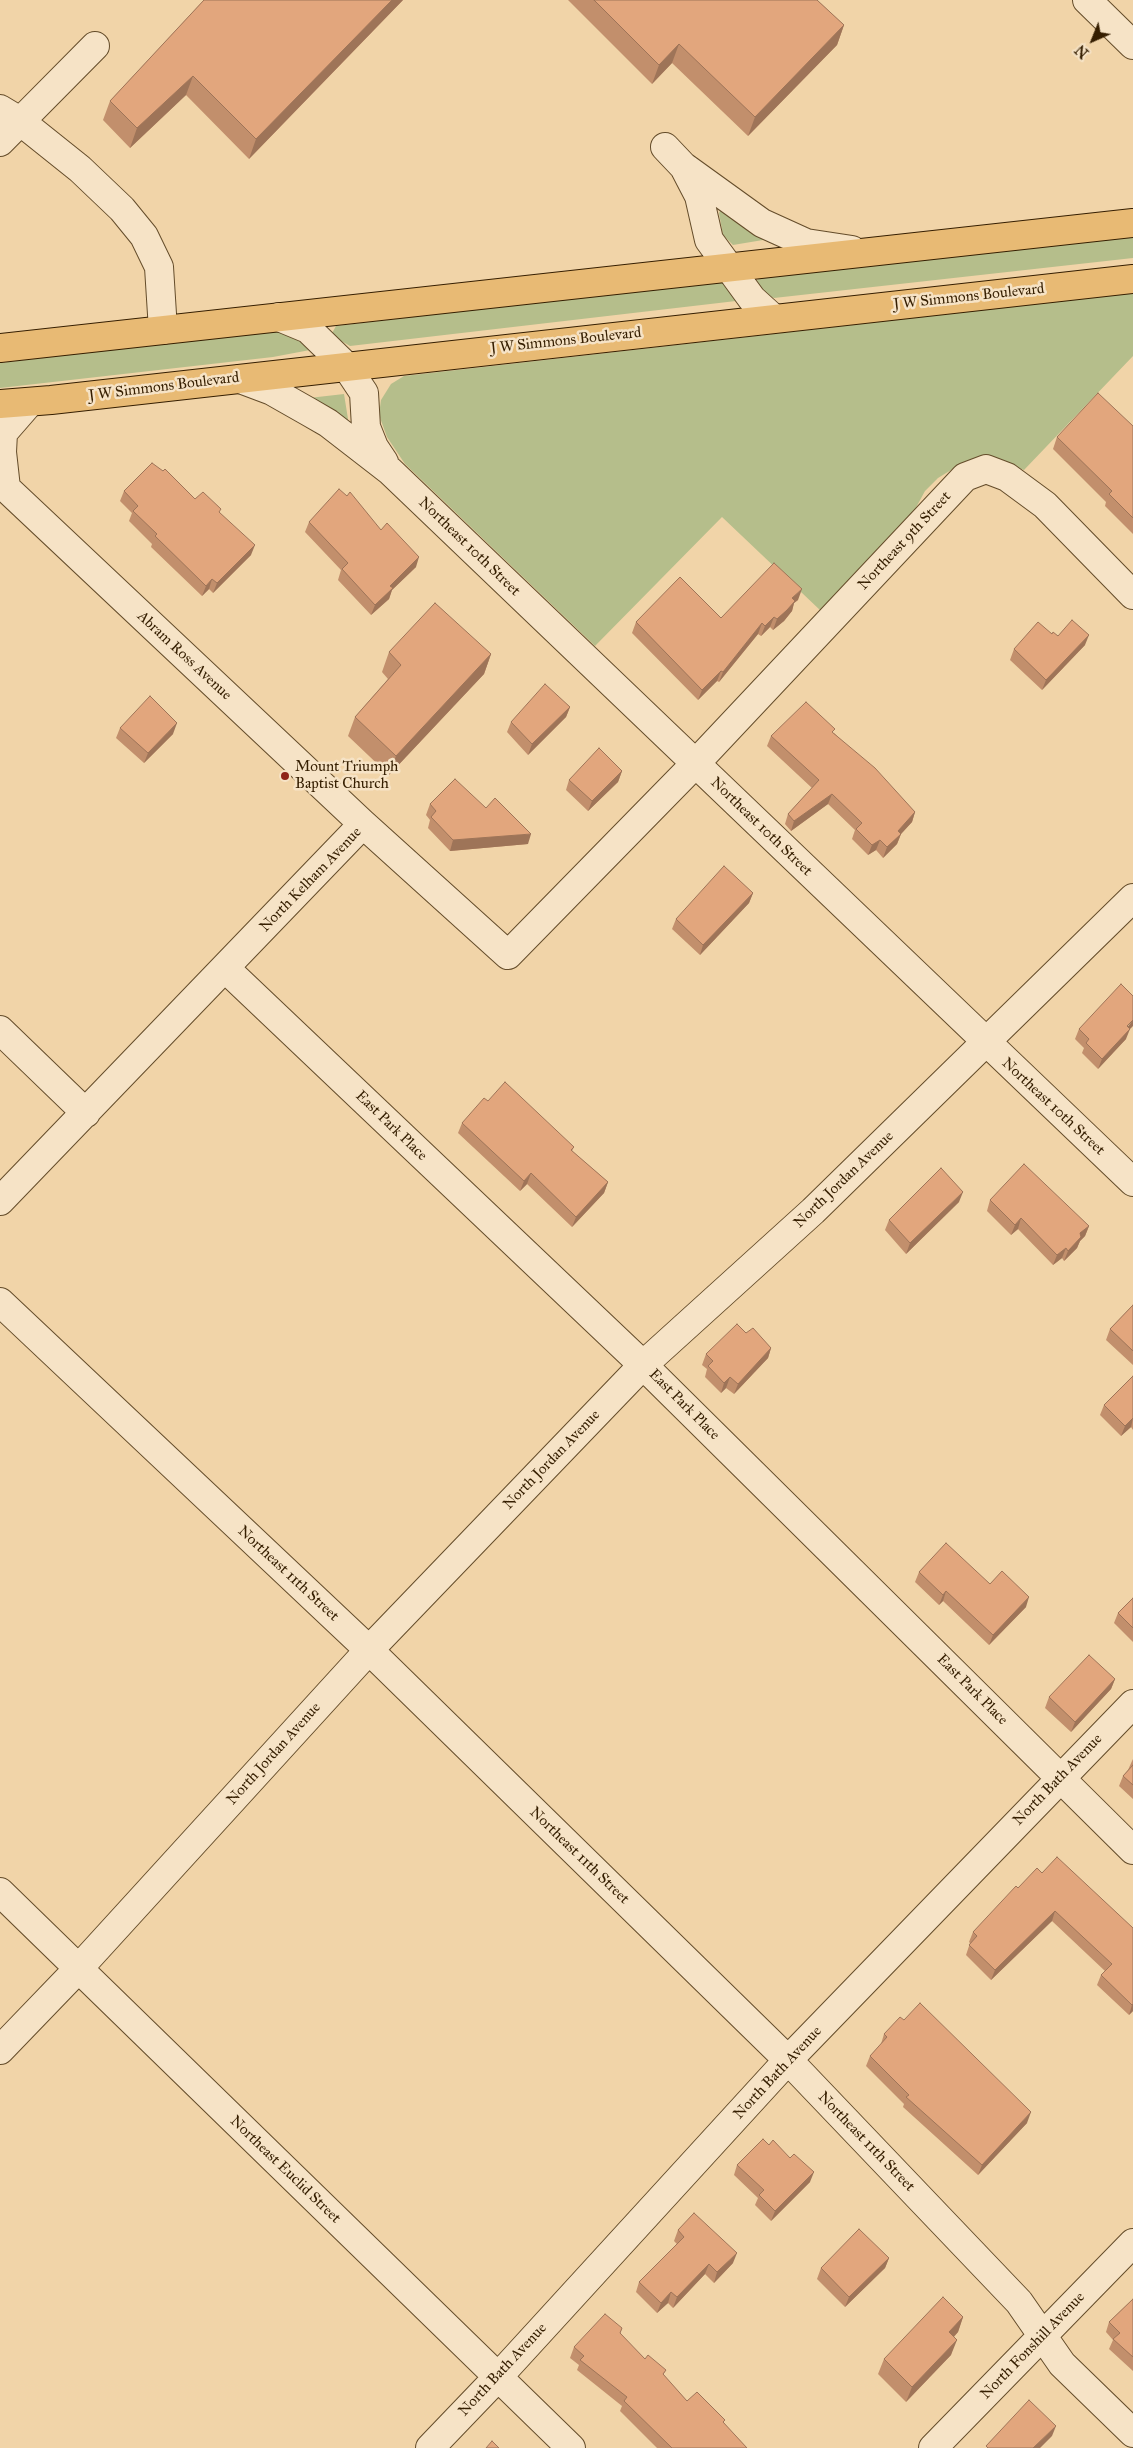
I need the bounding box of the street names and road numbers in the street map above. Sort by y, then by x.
street label: J W Simmons Boulevard [893,280,1045,314]
street label: J W Simmons Boulevard [490,324,642,358]
street label: J W Simmons Boulevard [88,369,240,405]
street label: Northeast 9th Street [855,488,955,594]
street label: Northeast 10th Street [414,494,524,600]
street label: Abram Ross Avenue [133,608,235,704]
street label: Northeast 10th Street [706,774,816,880]
street label: North Kelham Avenue [256,824,366,936]
street label: Northeast 10th Street [998,1055,1108,1159]
street label: East Park Place [351,1087,431,1165]
street label: North Jordan Avenue [790,1128,898,1232]
street label: East Park Place [645,1366,723,1444]
street label: North Jordan Avenue [500,1406,604,1514]
street label: Northeast 11th Street [234,1522,342,1626]
street label: East Park Place [933,1651,1011,1729]
street label: North Jordan Avenue [223,1699,325,1809]
street label: North Bath Avenue [1010,1730,1106,1830]
street label: Northeast 11th Street [525,1804,633,1908]
street label: North Bath Avenue [730,2023,826,2123]
street label: Northeast 11th Street [814,2088,918,2196]
street label: Northeast Euclid Street [226,2112,344,2228]
street label: North Fonshill Avenue [977,2289,1089,2403]
street label: North Bath Avenue [455,2320,551,2420]

